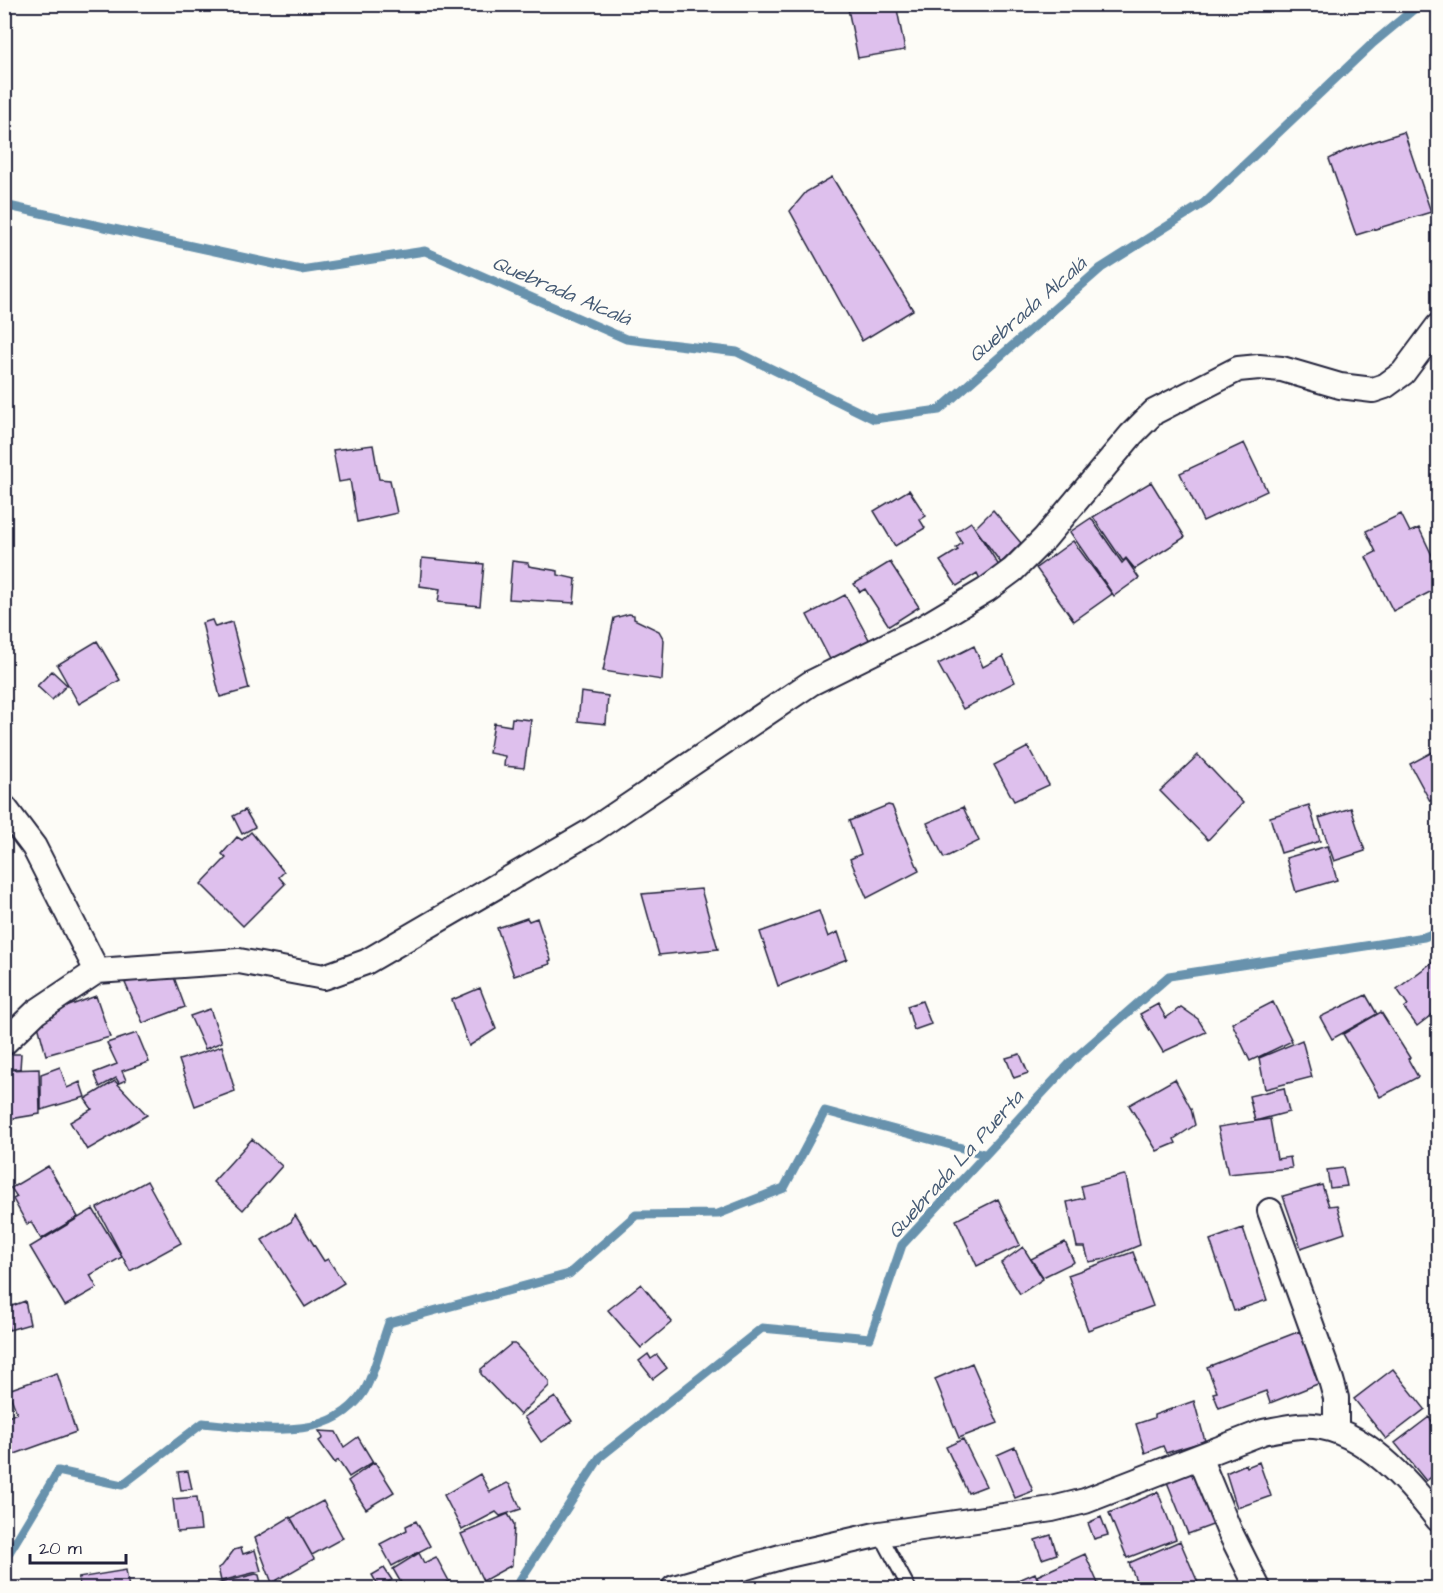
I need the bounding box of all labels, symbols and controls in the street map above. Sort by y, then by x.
water label: Quebrada Alcalá [488,249,636,333]
water label: Quebrada Alcalá [963,250,1093,369]
water label: Quebrada La Puerta [881,1084,1031,1245]
scale bar [30,1527,126,1565]
text: 20 m [39,1536,82,1561]

